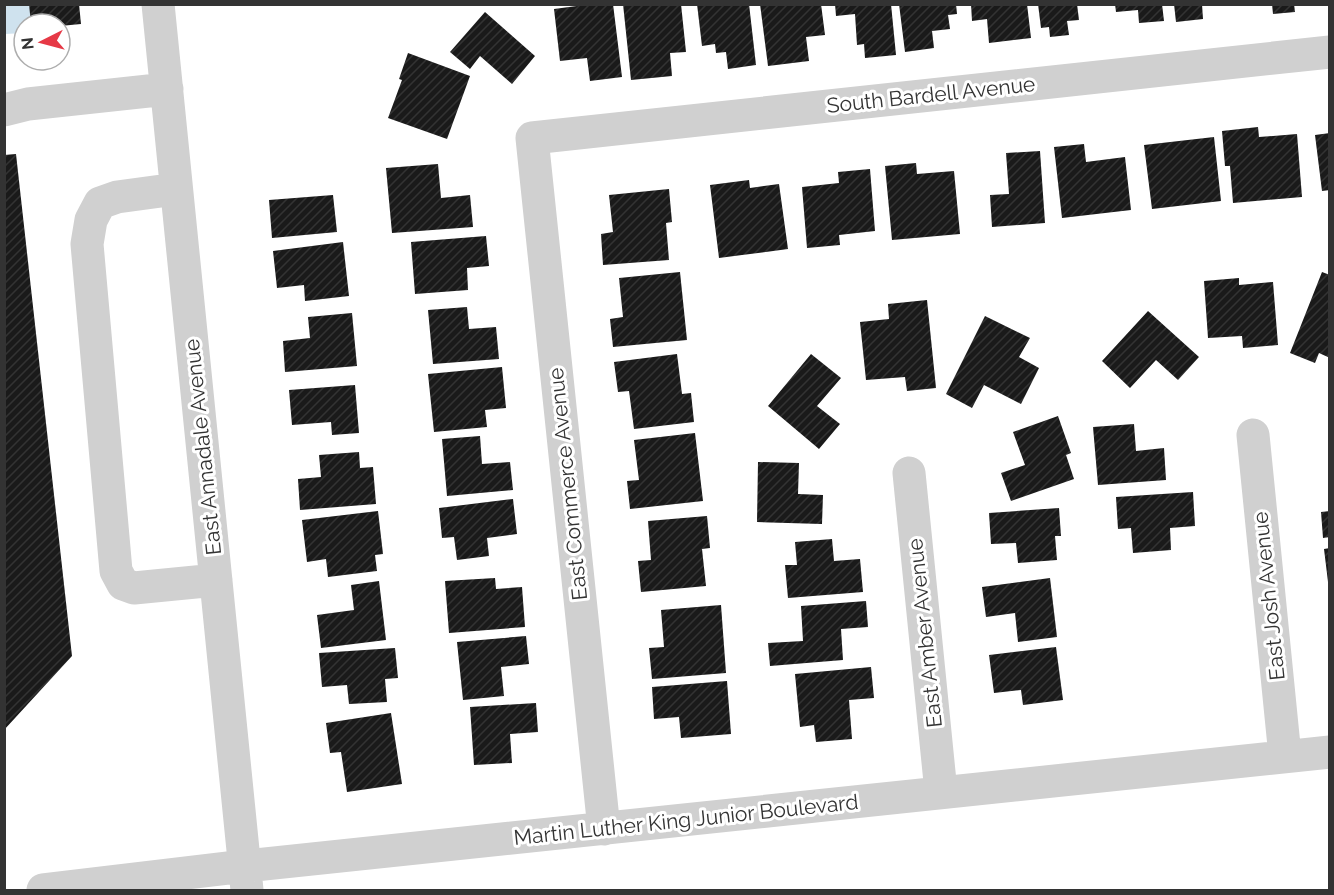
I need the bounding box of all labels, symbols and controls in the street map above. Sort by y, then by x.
north arrow [12,12,72,72]
text: N [17,36,38,51]
street label: South Bardell Avenue [825,71,1036,118]
street label: East Annadale Avenue [179,338,226,556]
street label: East Commerce Avenue [543,367,592,602]
street label: East Josh Avenue [1247,511,1290,682]
street label: East Amber Avenue [902,537,947,729]
street label: Martin Luther King Junior Boulevard [512,789,859,850]

